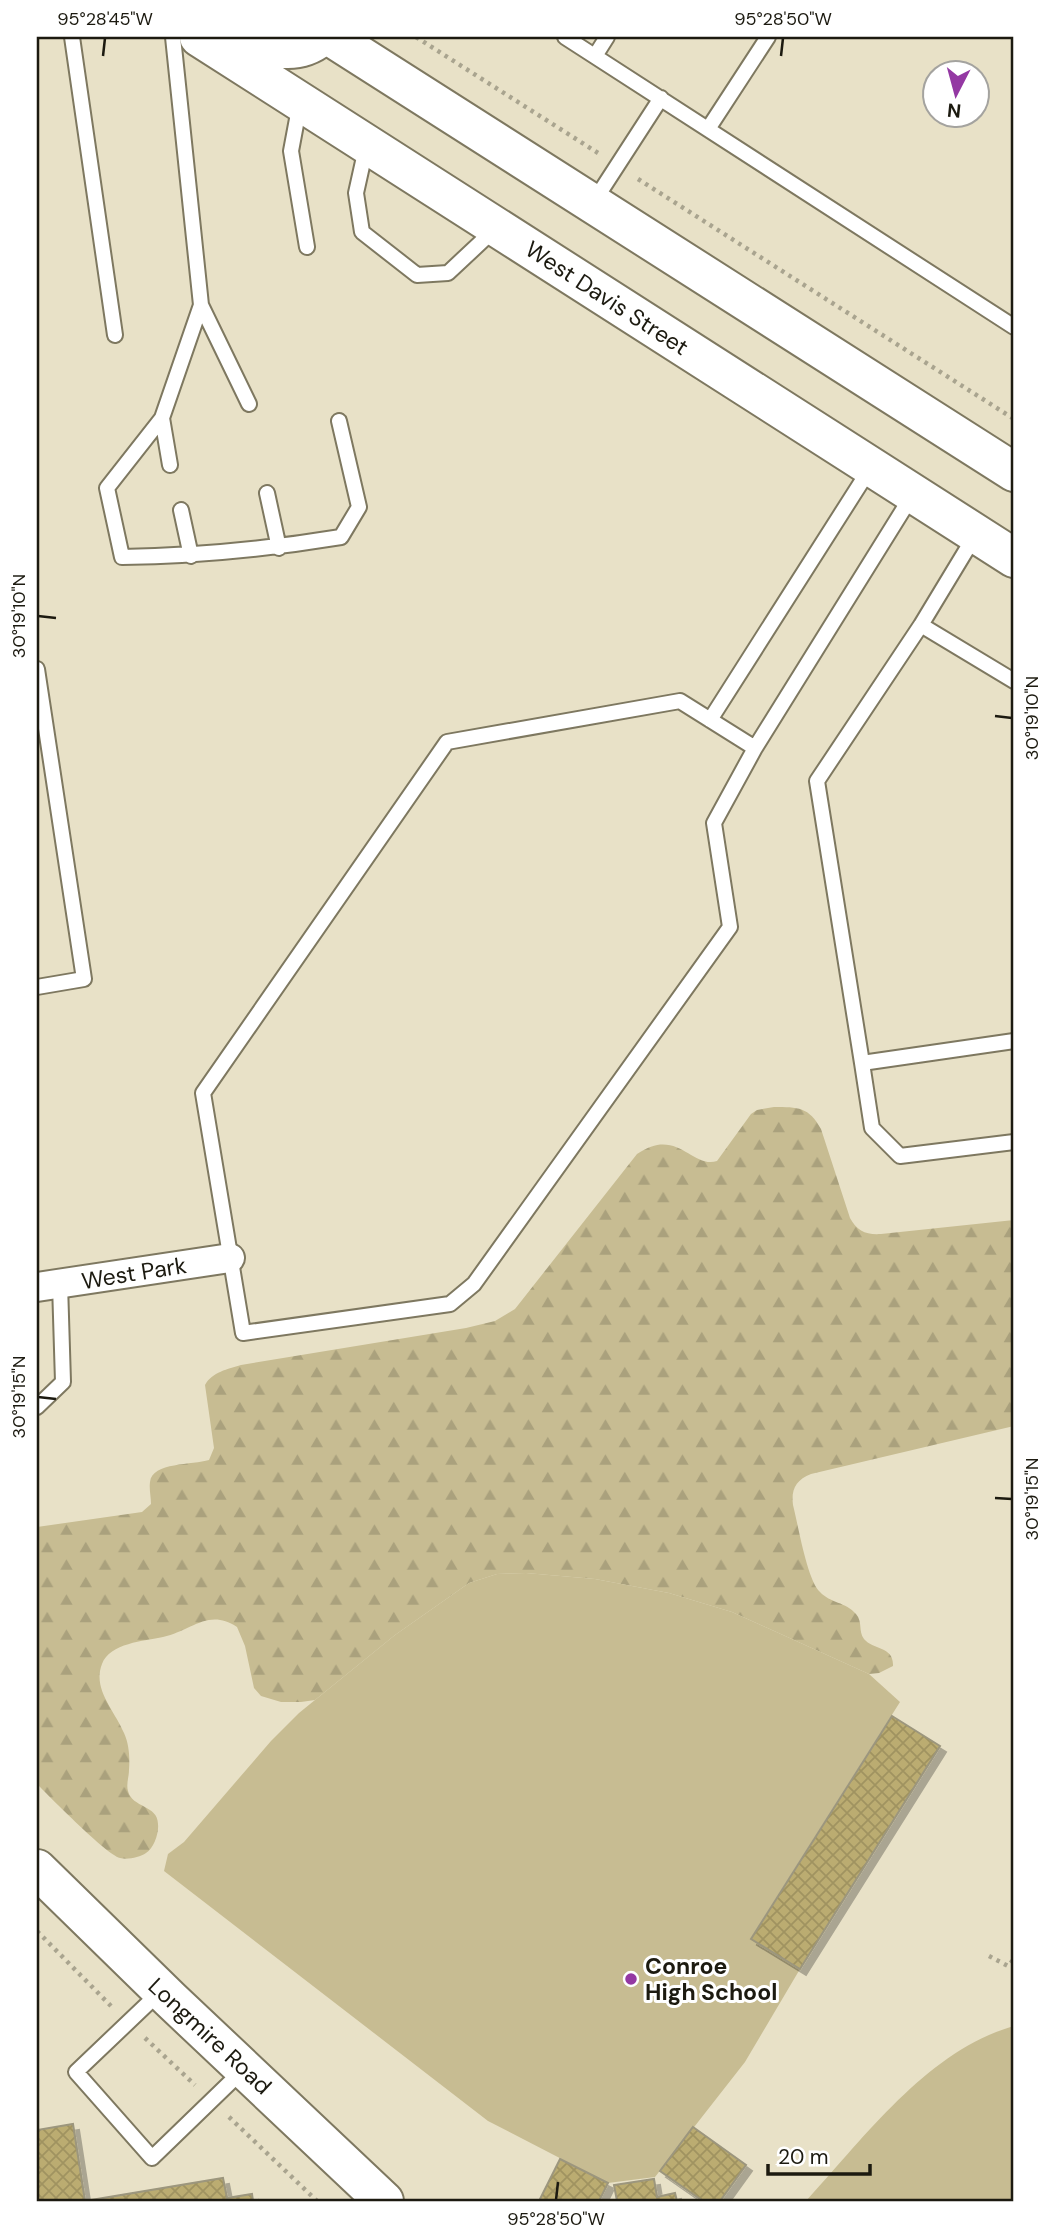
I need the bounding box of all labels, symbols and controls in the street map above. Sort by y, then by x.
text: 95°28'45"W [57,7,153,31]
text: 95°28'50"W [734,7,832,31]
north arrow [922,60,992,130]
text: N [946,97,962,124]
street label: West Davis Street [520,234,694,362]
text: 30°19'10"N [7,574,31,658]
text: 30°19'10"N [1020,676,1044,760]
street label: West Park [79,1250,189,1296]
text: 30°19'15"N [7,1356,31,1438]
text: 30°19'15"N [1020,1458,1044,1540]
place label: Conroe High School [645,1951,777,2007]
street label: Longmire Road [142,1971,278,2101]
marker: Conroe High School [623,1971,639,1987]
scale bar [768,2133,869,2177]
text: 20 m [778,2143,829,2171]
text: 95°28'50"W [507,2207,605,2231]

